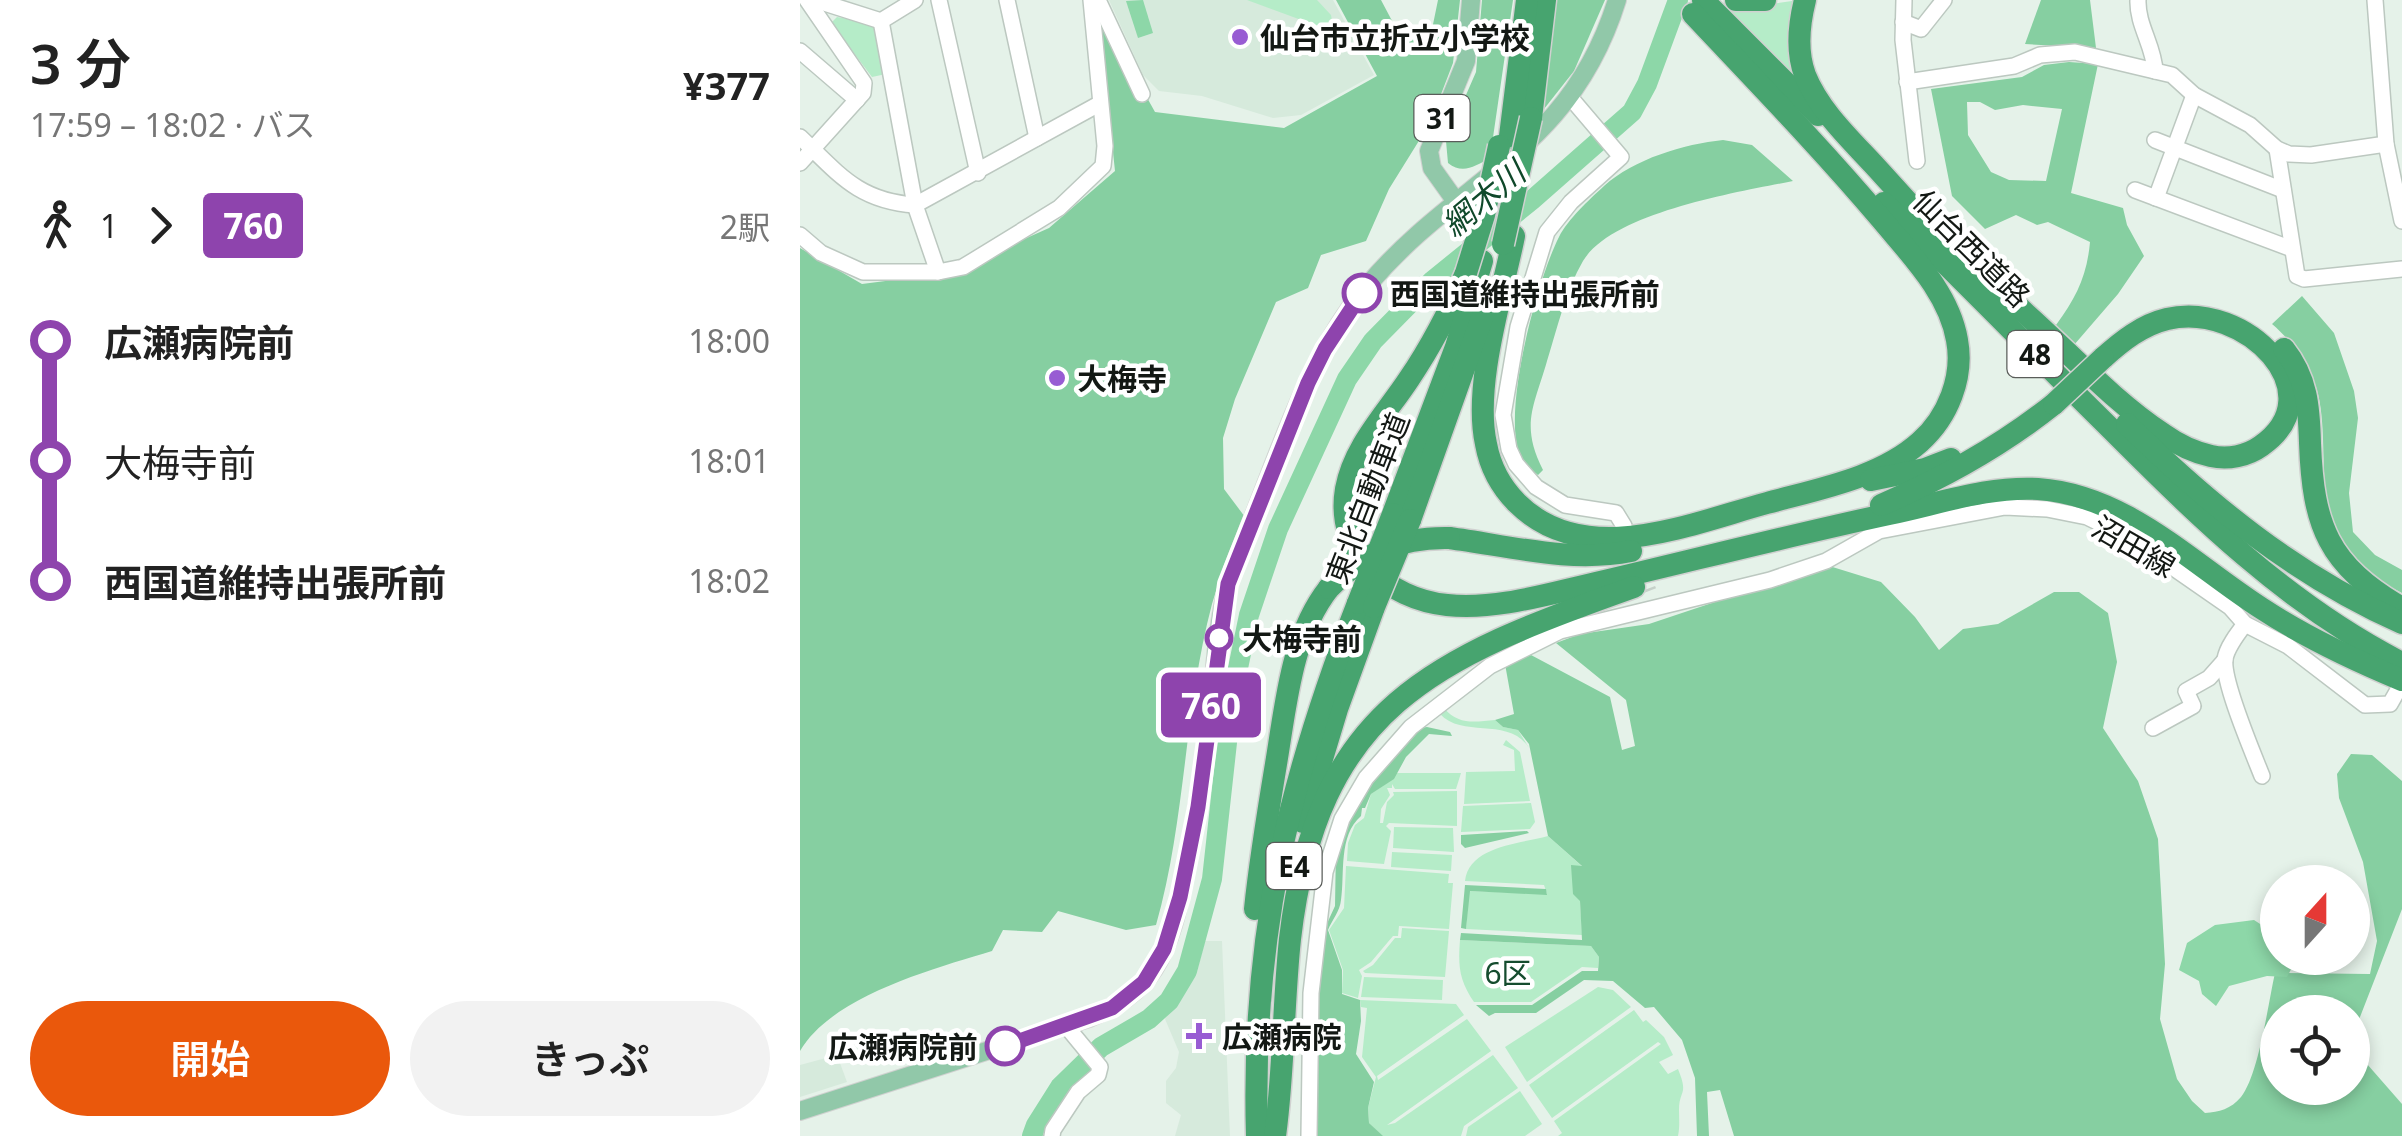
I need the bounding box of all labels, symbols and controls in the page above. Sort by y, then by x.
place label: 仙台市立折立小学校 [1260,17,1530,58]
text: 3 分 [30,25,131,100]
marker: 仙台市立折立小学校 [1229,26,1251,48]
text: ¥377 [683,59,770,111]
road number: 31 [1414,95,1470,141]
text: 17:59 – 18:02 · バス [30,103,315,146]
water label: 網木川 [1432,149,1536,245]
street label: 仙台西道路 [1904,180,2040,316]
icon: walk [30,198,85,253]
icon: forward [133,198,188,253]
text: 760 [223,202,283,249]
text: 1 [100,204,118,247]
text: 2駅 [720,205,770,248]
place label: 西国道維持出張所前 [1390,273,1660,314]
marker: 西国道維持出張所前 [1343,274,1381,312]
text: 広瀬病院前 [104,316,294,368]
text: 18:00 [688,319,770,362]
road number: 48 [2008,331,2062,377]
place label: 大梅寺 [1077,358,1167,399]
marker: 大梅寺 [1046,367,1068,389]
street label: 東北自動車道 [1316,407,1418,589]
text: 大梅寺前 [104,436,256,488]
text: 18:01 [688,439,770,482]
street label: 沼田線 [2085,506,2183,586]
text: 西国道維持出張所前 [104,556,446,608]
text: 18:02 [688,559,770,602]
place label: 大梅寺前 [1242,618,1362,659]
marker: 大梅寺前 [1206,625,1232,651]
line badge: 760 [1154,672,1268,738]
text: 760 [1181,682,1241,729]
road number: E4 [1266,843,1322,889]
north arrow [2260,865,2370,975]
map controls [2260,865,2370,1105]
park label: 6区 [1484,952,1532,993]
button: locate [2260,995,2370,1105]
button: 開始 [30,1001,390,1116]
button: きっぷ [410,1001,770,1116]
place label: 広瀬病院 [1222,1016,1342,1057]
marker: 広瀬病院 [1186,1023,1212,1049]
place label: 広瀬病院前 [828,1026,978,1067]
marker: 広瀬病院前 [986,1027,1024,1065]

